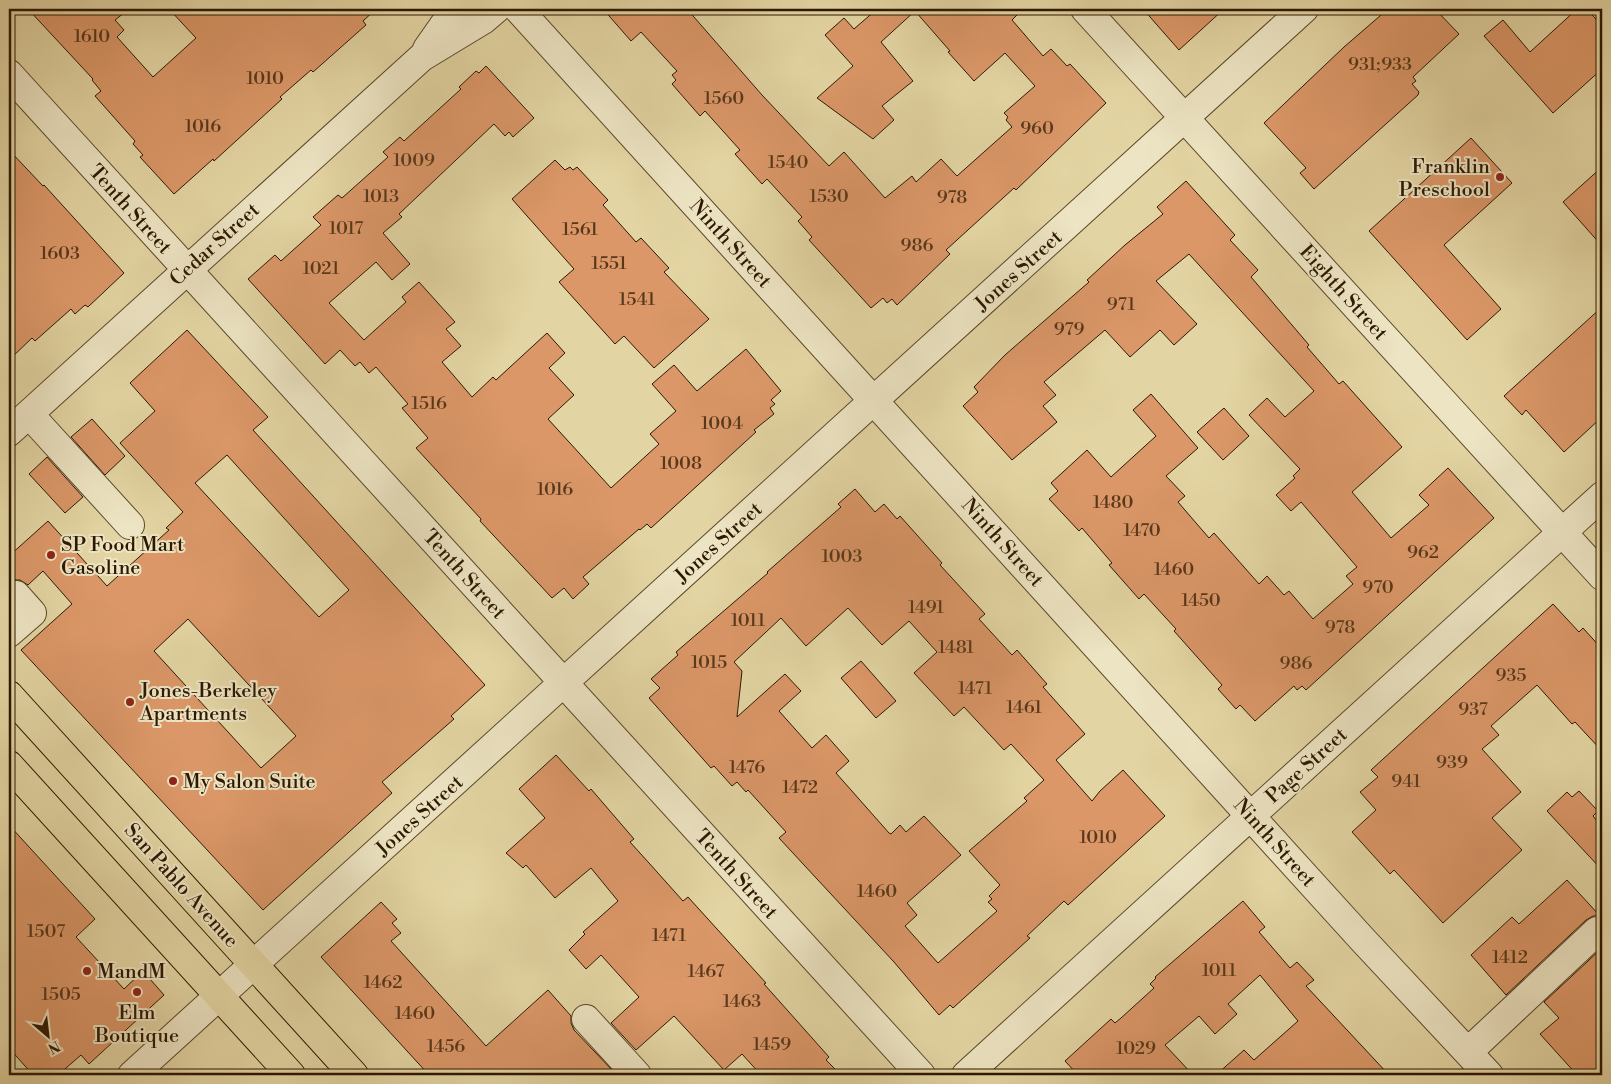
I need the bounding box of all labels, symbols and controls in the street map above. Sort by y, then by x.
house number: 1610 [74,25,110,48]
house number: 931;933 [1348,53,1412,76]
house number: 1010 [246,67,284,90]
house number: 1560 [704,87,744,110]
house number: 1016 [185,115,221,138]
house number: 960 [1020,117,1054,140]
house number: 1009 [393,149,435,172]
house number: 1540 [768,151,808,174]
place label: Franklin Preschool [1399,155,1490,203]
street label: Tenth Street [83,160,177,260]
marker: Franklin Preschool [1494,171,1506,183]
house number: 1013 [363,185,399,208]
house number: 1530 [809,185,849,208]
house number: 978 [937,186,967,209]
street label: Ninth Street [683,194,776,294]
street label: Cedar Street [165,198,265,292]
house number: 1017 [329,217,363,240]
house number: 1561 [562,218,598,241]
street label: Jones Street [969,225,1068,318]
house number: 986 [901,234,934,257]
street label: Eighth Street [1293,240,1392,346]
house number: 1603 [40,242,80,265]
house number: 1551 [591,252,627,275]
house number: 1021 [302,257,340,280]
house number: 1541 [619,288,655,311]
house number: 971 [1107,293,1135,316]
house number: 979 [1054,318,1084,341]
house number: 1516 [411,392,447,415]
house number: 1004 [701,412,743,435]
house number: 1008 [660,452,702,475]
house number: 1016 [537,478,573,501]
house number: 1480 [1093,491,1133,514]
street label: Ninth Street [955,493,1048,593]
street label: Jones Street [669,497,768,590]
house number: 1470 [1123,519,1161,542]
street label: Tenth Street [417,525,511,625]
place label: SP Food Mart Gasoline [61,533,184,581]
house number: 962 [1407,541,1439,564]
house number: 1003 [822,545,863,568]
marker: SP Food Mart Gasoline [45,549,57,561]
house number: 1460 [1154,558,1194,581]
house number: 970 [1362,576,1394,599]
house number: 1450 [1181,589,1221,612]
house number: 1491 [908,596,944,619]
house number: 1011 [731,609,766,632]
house number: 978 [1325,616,1355,639]
house number: 1481 [938,636,974,659]
house number: 1015 [691,651,727,674]
house number: 986 [1280,652,1313,675]
house number: 935 [1496,664,1526,687]
house number: 1471 [958,677,992,700]
place label: Jones-Berkeley Apartments [139,679,277,727]
marker: Jones-Berkeley Apartments [124,696,136,708]
house number: 1461 [1006,696,1042,719]
house number: 937 [1458,698,1488,721]
street label: Page Street [1261,723,1353,809]
house number: 939 [1436,751,1468,774]
house number: 1476 [729,756,765,779]
place label: My Salon Suite [183,770,316,795]
street label: Jones Street [370,770,469,863]
house number: 941 [1391,770,1421,793]
marker: My Salon Suite [167,775,179,787]
house number: 1472 [782,776,818,799]
street label: Ninth Street [1227,793,1320,893]
street label: San Pablo Avenue [118,819,243,953]
street label: Tenth Street [689,825,783,925]
house number: 1010 [1079,826,1117,849]
house number: 1460 [857,880,897,903]
house number: 1507 [27,920,65,943]
house number: 1471 [652,924,686,947]
house number: 1412 [1492,946,1528,969]
house number: 1011 [1202,959,1237,982]
place label: MandM [97,960,166,985]
house number: 1467 [688,960,724,983]
marker: MandM [81,965,93,977]
house number: 1462 [364,971,402,994]
house number: 1505 [41,983,81,1006]
marker: Elm Boutique [131,986,143,998]
house number: 1463 [723,990,761,1013]
place label: Elm Boutique [94,1001,179,1049]
house number: 1460 [395,1002,435,1025]
north arrow [22,1012,72,1062]
house number: 1459 [753,1033,791,1056]
house number: 1456 [427,1035,465,1058]
text: N [45,1036,63,1057]
house number: 1029 [1116,1037,1156,1060]

